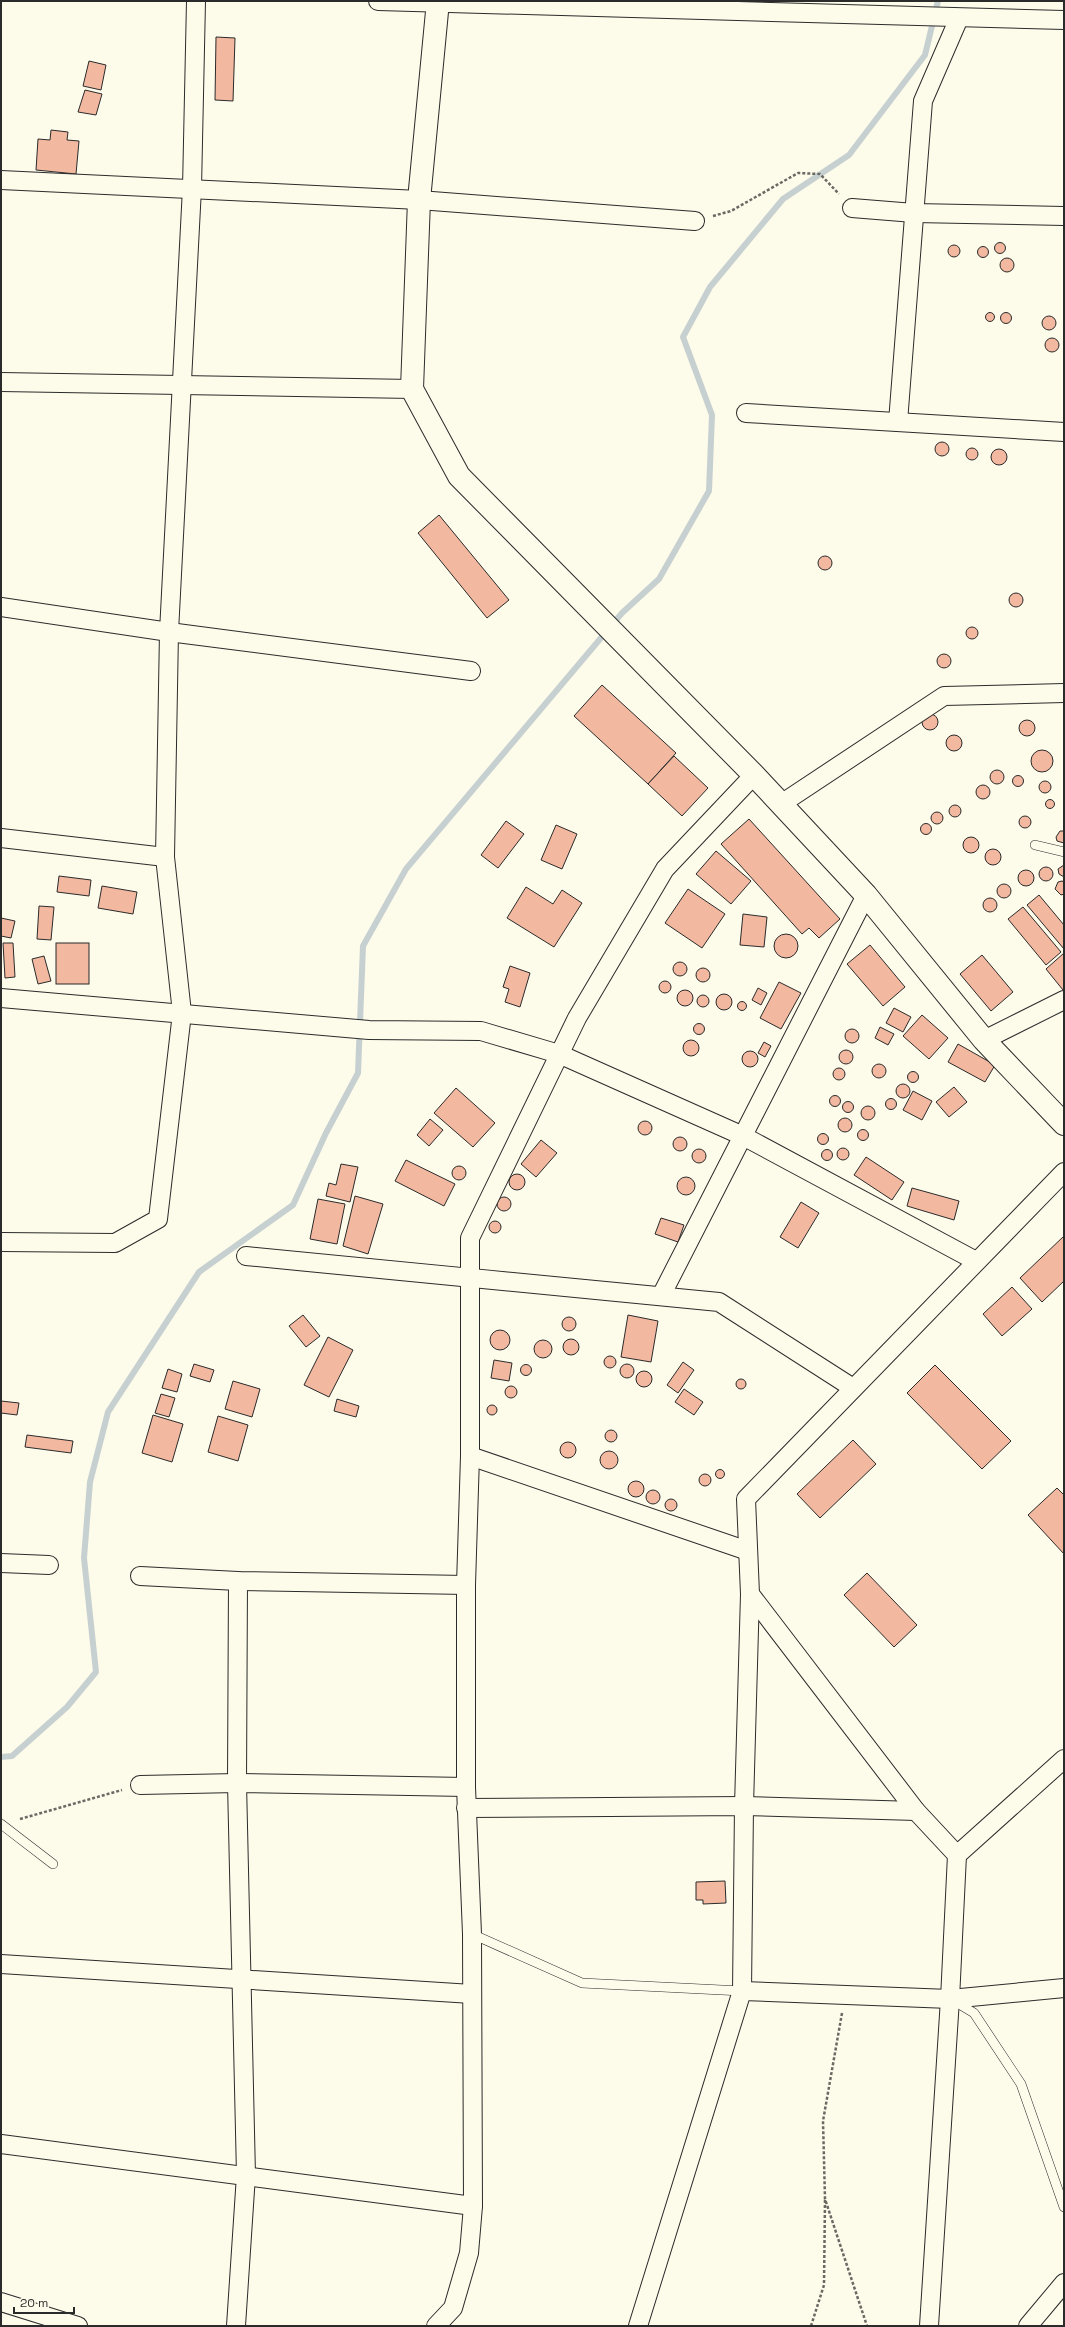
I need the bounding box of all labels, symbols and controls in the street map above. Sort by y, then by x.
scale bar [14,2289,74,2315]
text: 20 m [20,2295,48,2311]

